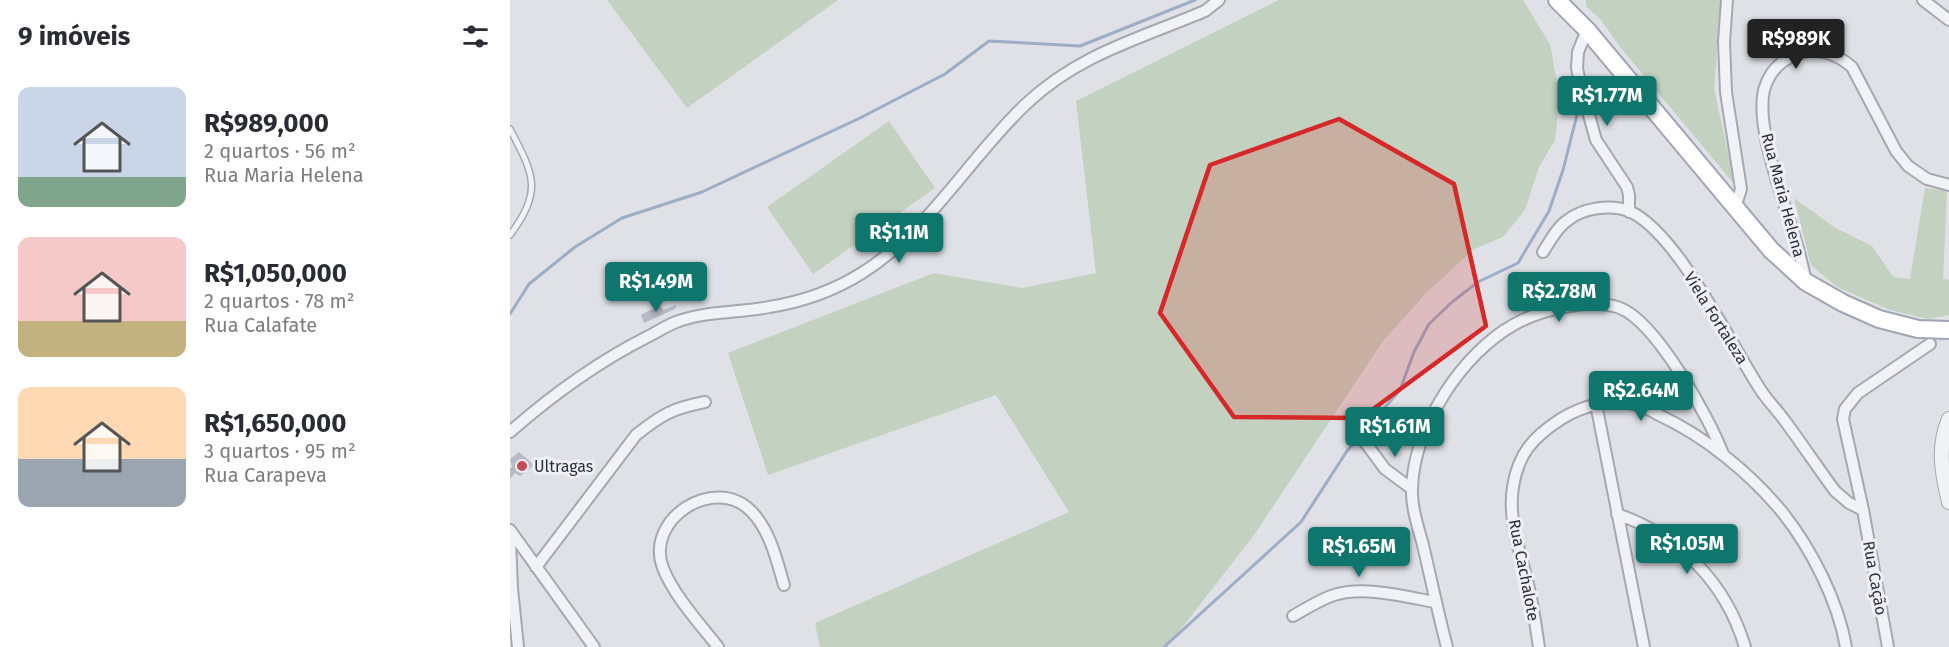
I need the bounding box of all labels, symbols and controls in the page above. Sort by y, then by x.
pin: R$989K [1747,19,1845,70]
icon: filters [459,20,492,53]
text: 9 imóveis [18,21,130,52]
text: R$989K [1761,26,1831,50]
pin: R$1.77M [1552,76,1662,127]
text: R$1.77M [1572,83,1642,107]
text: R$989,000 [204,108,329,139]
icon: home [66,111,138,183]
street label: Rua Maria Helena [1757,131,1809,259]
text: 2 quartos · 56 m² [204,139,356,163]
text: Rua Maria Helena [204,163,364,187]
pin: R$1.1M [850,213,948,264]
text: R$1.1M [869,220,929,244]
text: R$1,050,000 [204,258,347,289]
icon: home [66,261,138,333]
pin: R$1.49M [601,262,711,313]
street label: Viela Fortaleza [1680,268,1752,368]
text: R$1.49M [619,269,693,293]
pin: R$2.78M [1504,272,1614,323]
text: R$2.78M [1522,279,1596,303]
text: 2 quartos · 78 m² [204,289,355,313]
text: Rua Calafate [204,313,317,337]
pin: R$2.64M [1586,371,1696,422]
text: R$2.64M [1603,378,1679,402]
pin: R$1.61M [1340,407,1450,458]
text: R$1,650,000 [204,408,346,439]
icon: home [66,411,138,483]
text: R$1.61M [1359,414,1431,438]
text: 3 quartos · 95 m² [204,439,356,463]
place label: Ultragas [534,457,593,476]
marker: Ultragas [515,459,529,473]
text: Rua Carapeva [204,463,327,487]
street label: Rua Cachalote [1505,518,1543,622]
pin: R$1.05M [1632,524,1742,575]
pin: R$1.65M [1304,527,1414,578]
text: R$1.05M [1650,531,1724,555]
text: R$1.65M [1322,534,1396,558]
street label: Rua Cação [1858,539,1891,617]

